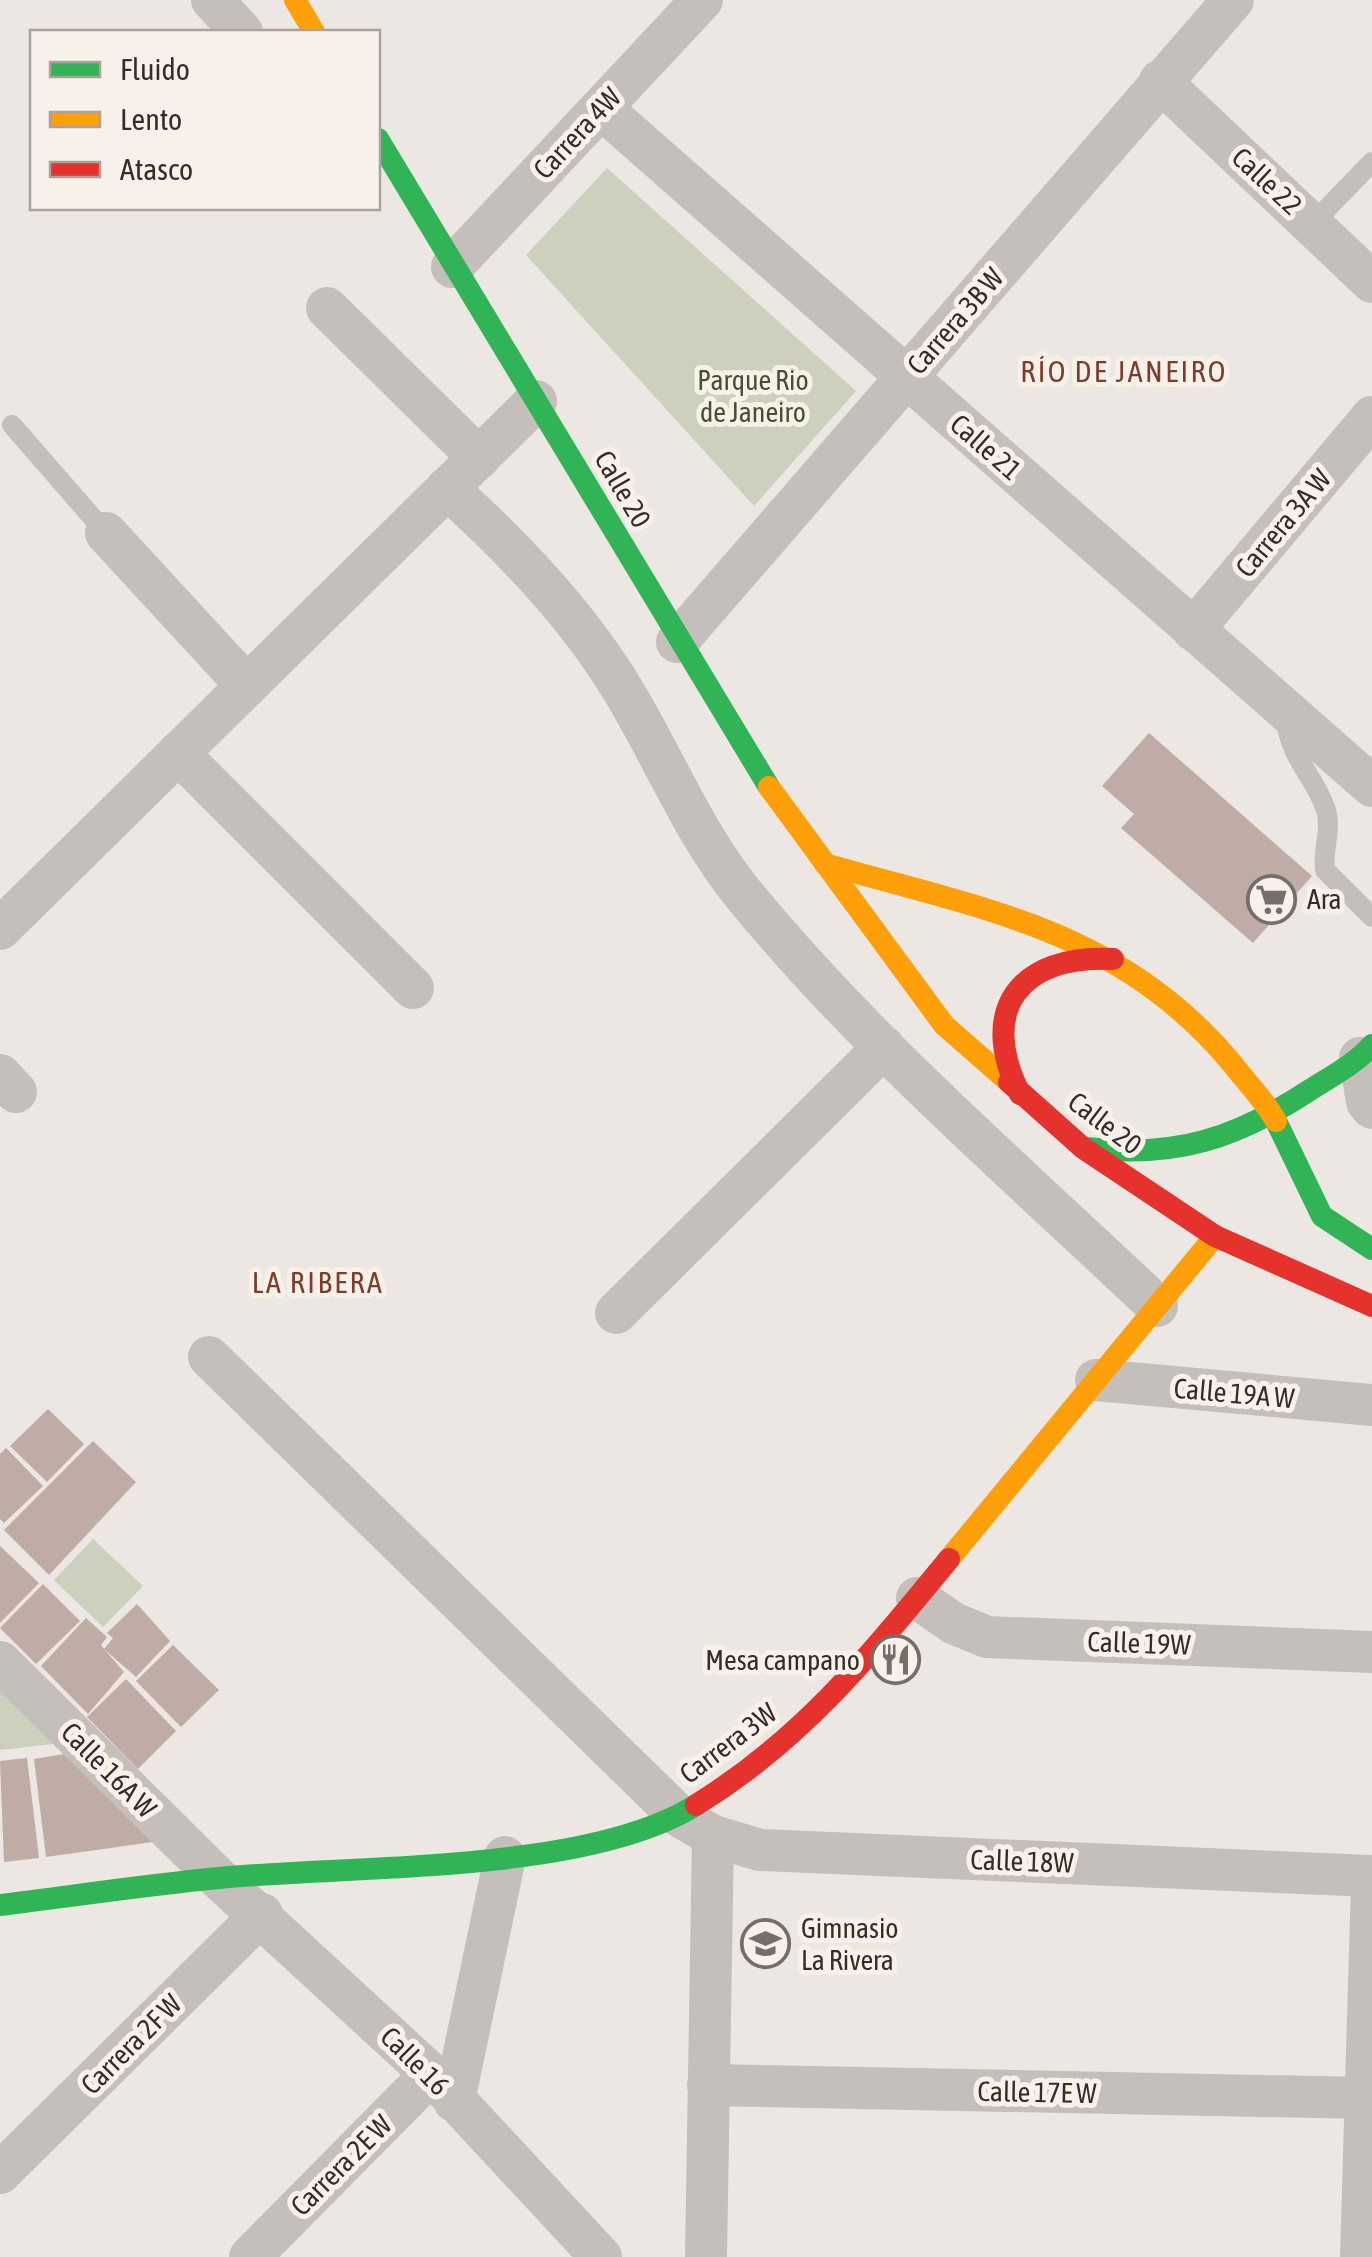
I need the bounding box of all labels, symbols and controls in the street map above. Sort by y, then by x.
legend [30,30,380,210]
text: Fluido [120,52,190,86]
street label: Carrera 4W [527,80,628,185]
text: Lento [120,102,182,136]
street label: Calle 22 [1226,141,1308,221]
text: Atasco [120,152,193,186]
street label: Carrera 3B W [900,261,1010,381]
district label: RÍO DE JANEIRO [1020,354,1228,388]
park label: Parque Rio de Janeiro [697,364,809,428]
street label: Calle 21 [944,408,1028,486]
street label: Calle 20 [588,445,658,533]
street label: Carrera 3A W [1229,462,1338,583]
supermarket icon: Ara [1246,873,1298,925]
place label: Ara [1307,883,1341,915]
street label: Calle 20 [1062,1085,1148,1161]
district label: LA RIBERA [252,1265,384,1299]
street label: Calle 19A W [1172,1372,1296,1414]
street label: Calle 19W [1087,1625,1192,1661]
restaurant icon: Mesa campano [869,1634,921,1686]
place label: Mesa campano [705,1644,860,1676]
street label: Carrera 3W [673,1696,783,1790]
street label: Calle 16A W [55,1716,164,1825]
street label: Calle 18W [970,1843,1075,1879]
place label: Gimnasio La Rivera [801,1912,899,1976]
school or university icon: Gimnasio La Rivera [740,1918,792,1970]
street label: Carrera 2F W [74,1987,188,2101]
street label: Calle 16 [374,2020,456,2102]
street label: Calle 17E W [977,2075,1098,2109]
street label: Carrera 2E W [284,2108,398,2222]

